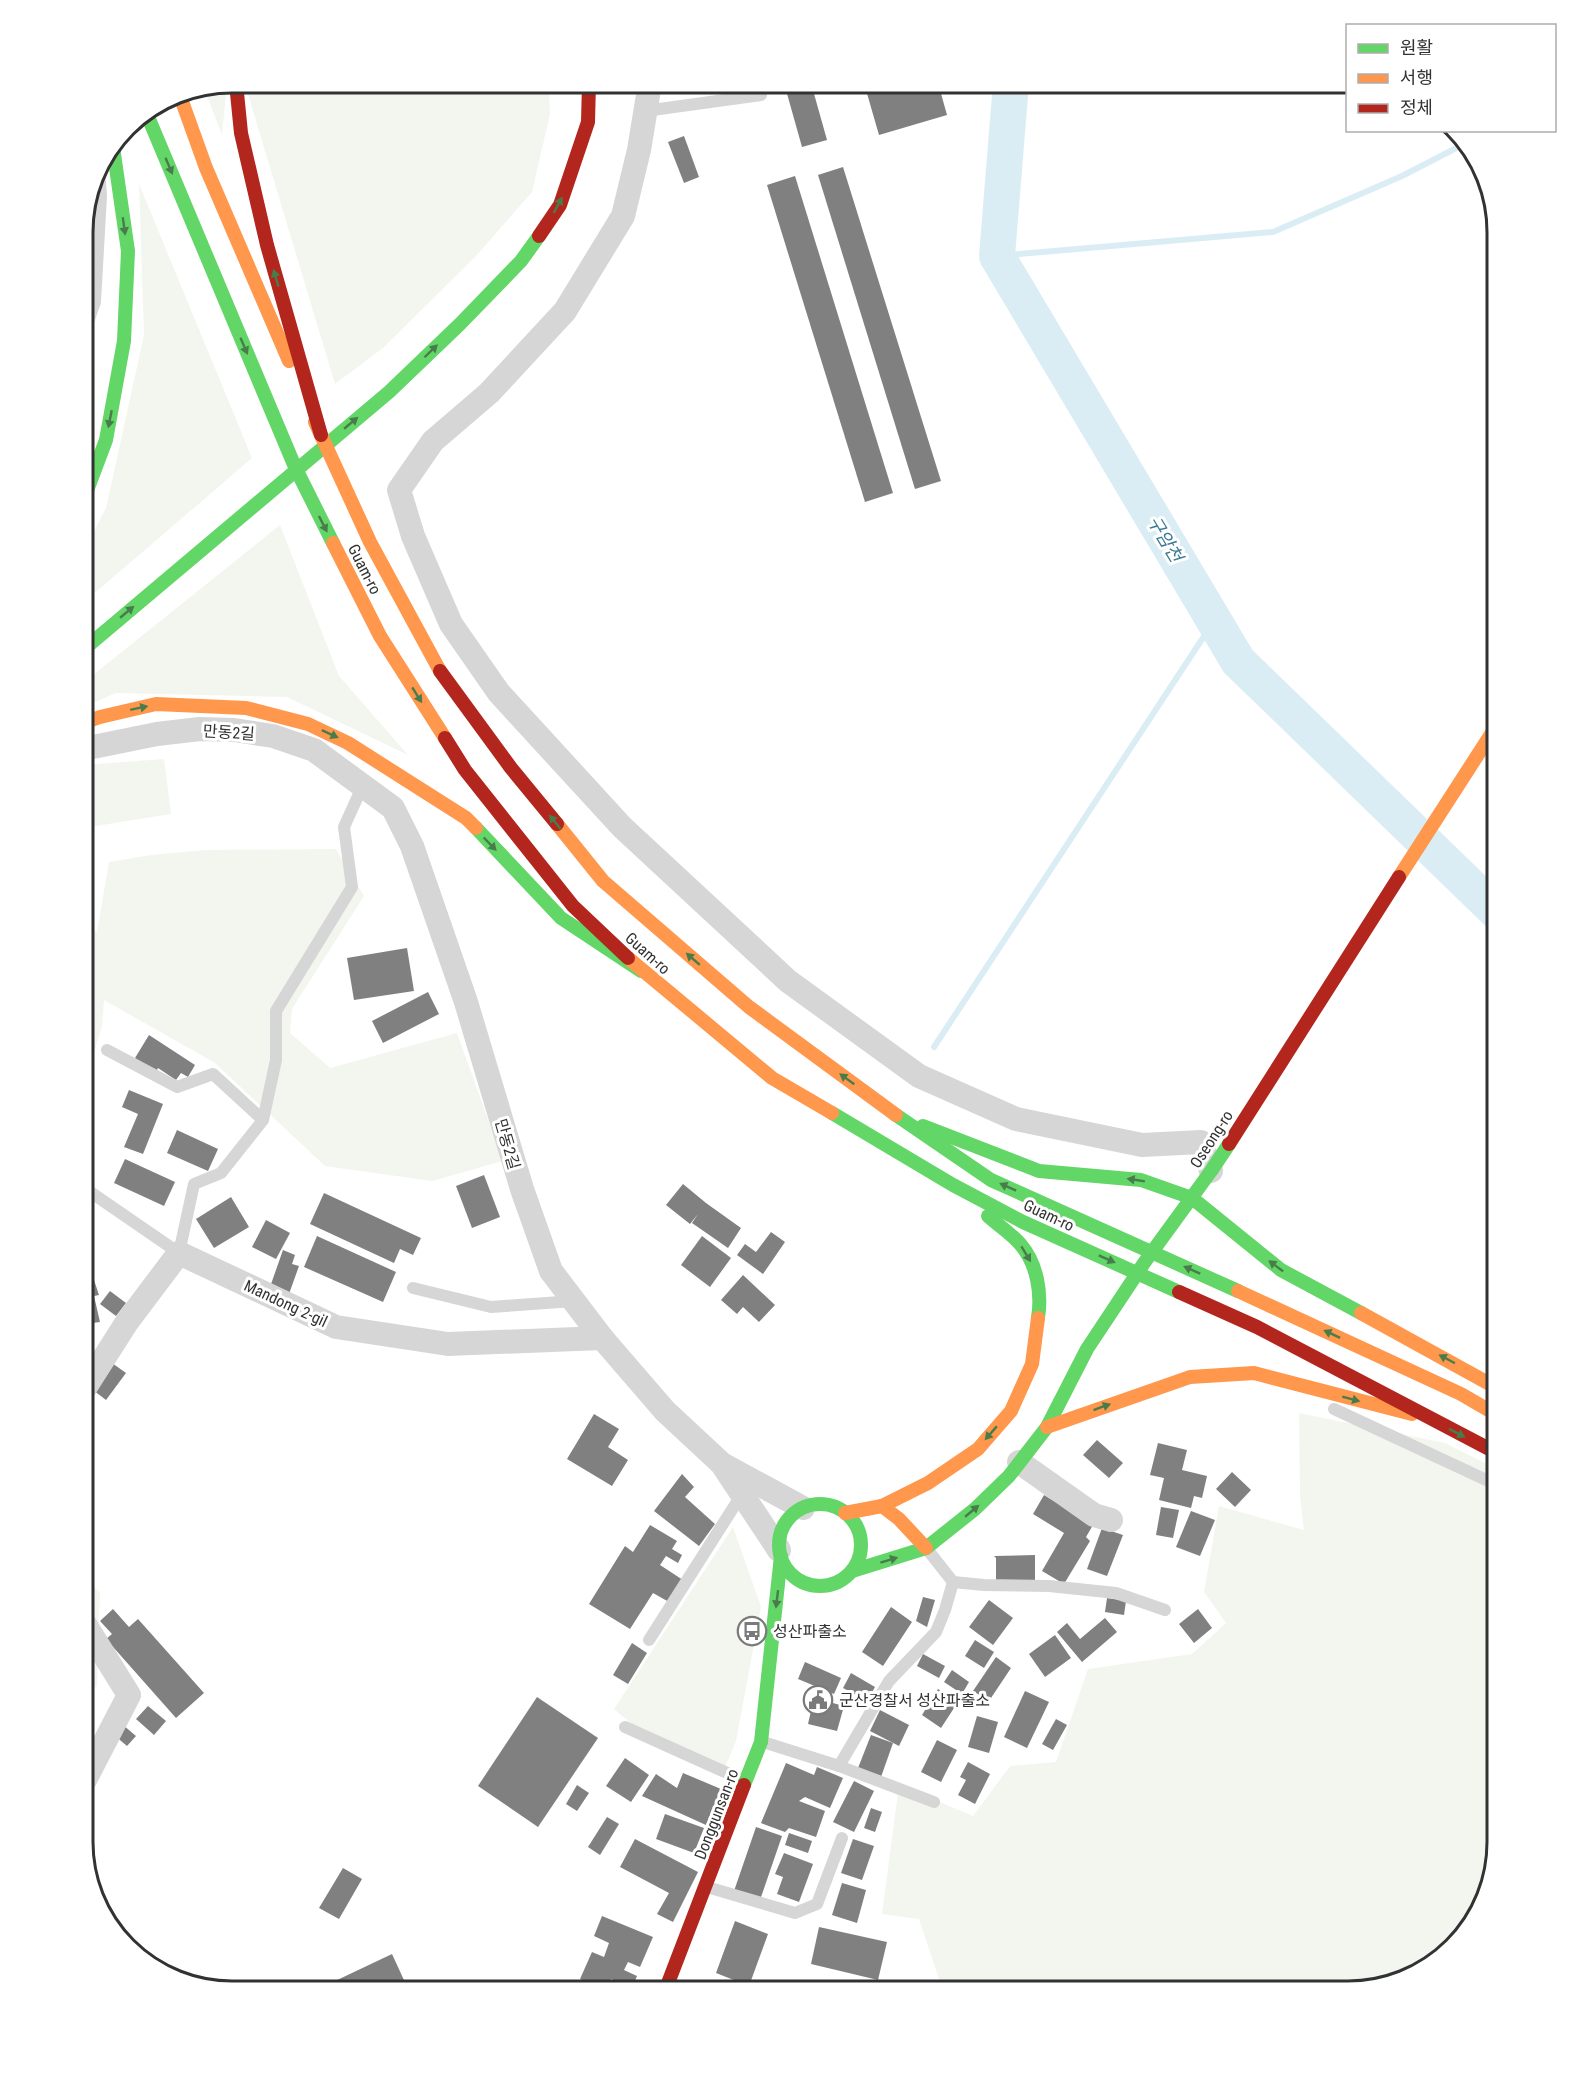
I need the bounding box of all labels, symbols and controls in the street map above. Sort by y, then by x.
legend [1346,24,1556,132]
text: 원활 [1400,37,1433,58]
text: 서행 [1400,67,1433,88]
text: 정체 [1400,97,1433,118]
one-way arrow [164,157,174,175]
one-way arrow [553,196,563,213]
one-way arrow [119,216,128,235]
one-way arrow [271,269,280,287]
one-way arrow [240,337,249,355]
one-way arrow [424,345,438,359]
one-way arrow [105,410,114,429]
one-way arrow [343,417,358,430]
water label: 구암천 [1144,512,1188,568]
one-way arrow [318,515,328,533]
street label: Guam-ro [344,541,385,597]
one-way arrow [120,606,135,619]
one-way arrow [411,686,423,702]
one-way arrow [130,703,149,712]
street label: 만동2길 [202,721,256,744]
one-way arrow [321,730,338,739]
one-way arrow [548,814,561,830]
one-way arrow [483,836,497,851]
street label: Guam-ro [621,928,674,978]
one-way arrow [686,953,701,966]
one-way arrow [839,1073,854,1085]
street label: Oseong-ro [1186,1107,1237,1172]
street label: 만동2길 [491,1116,524,1172]
one-way arrow [1127,1176,1146,1185]
one-way arrow [999,1182,1017,1192]
street label: Guam-ro [1020,1196,1077,1235]
one-way arrow [1021,1246,1031,1263]
one-way arrow [1098,1255,1115,1264]
one-way arrow [1268,1260,1284,1272]
one-way arrow [1184,1266,1201,1275]
street label: Mandong 2-gil [241,1276,331,1331]
one-way arrow [1322,1329,1340,1339]
one-way arrow [1438,1354,1455,1364]
one-way arrow [1342,1395,1360,1405]
one-way arrow [1093,1401,1111,1411]
one-way arrow [985,1425,998,1440]
one-way arrow [1449,1428,1466,1437]
one-way arrow [964,1505,980,1518]
one-way arrow [880,1555,898,1564]
one-way arrow [772,1590,781,1609]
bus stop icon: 성산파출소 [736,1615,768,1647]
place label: 성산파출소 [773,1622,847,1641]
public building icon: 군산경찰서 성산파출소 [802,1684,834,1716]
place label: 군산경찰서 성산파출소 [839,1691,990,1710]
street label: Donggunsan-ro [690,1766,742,1862]

